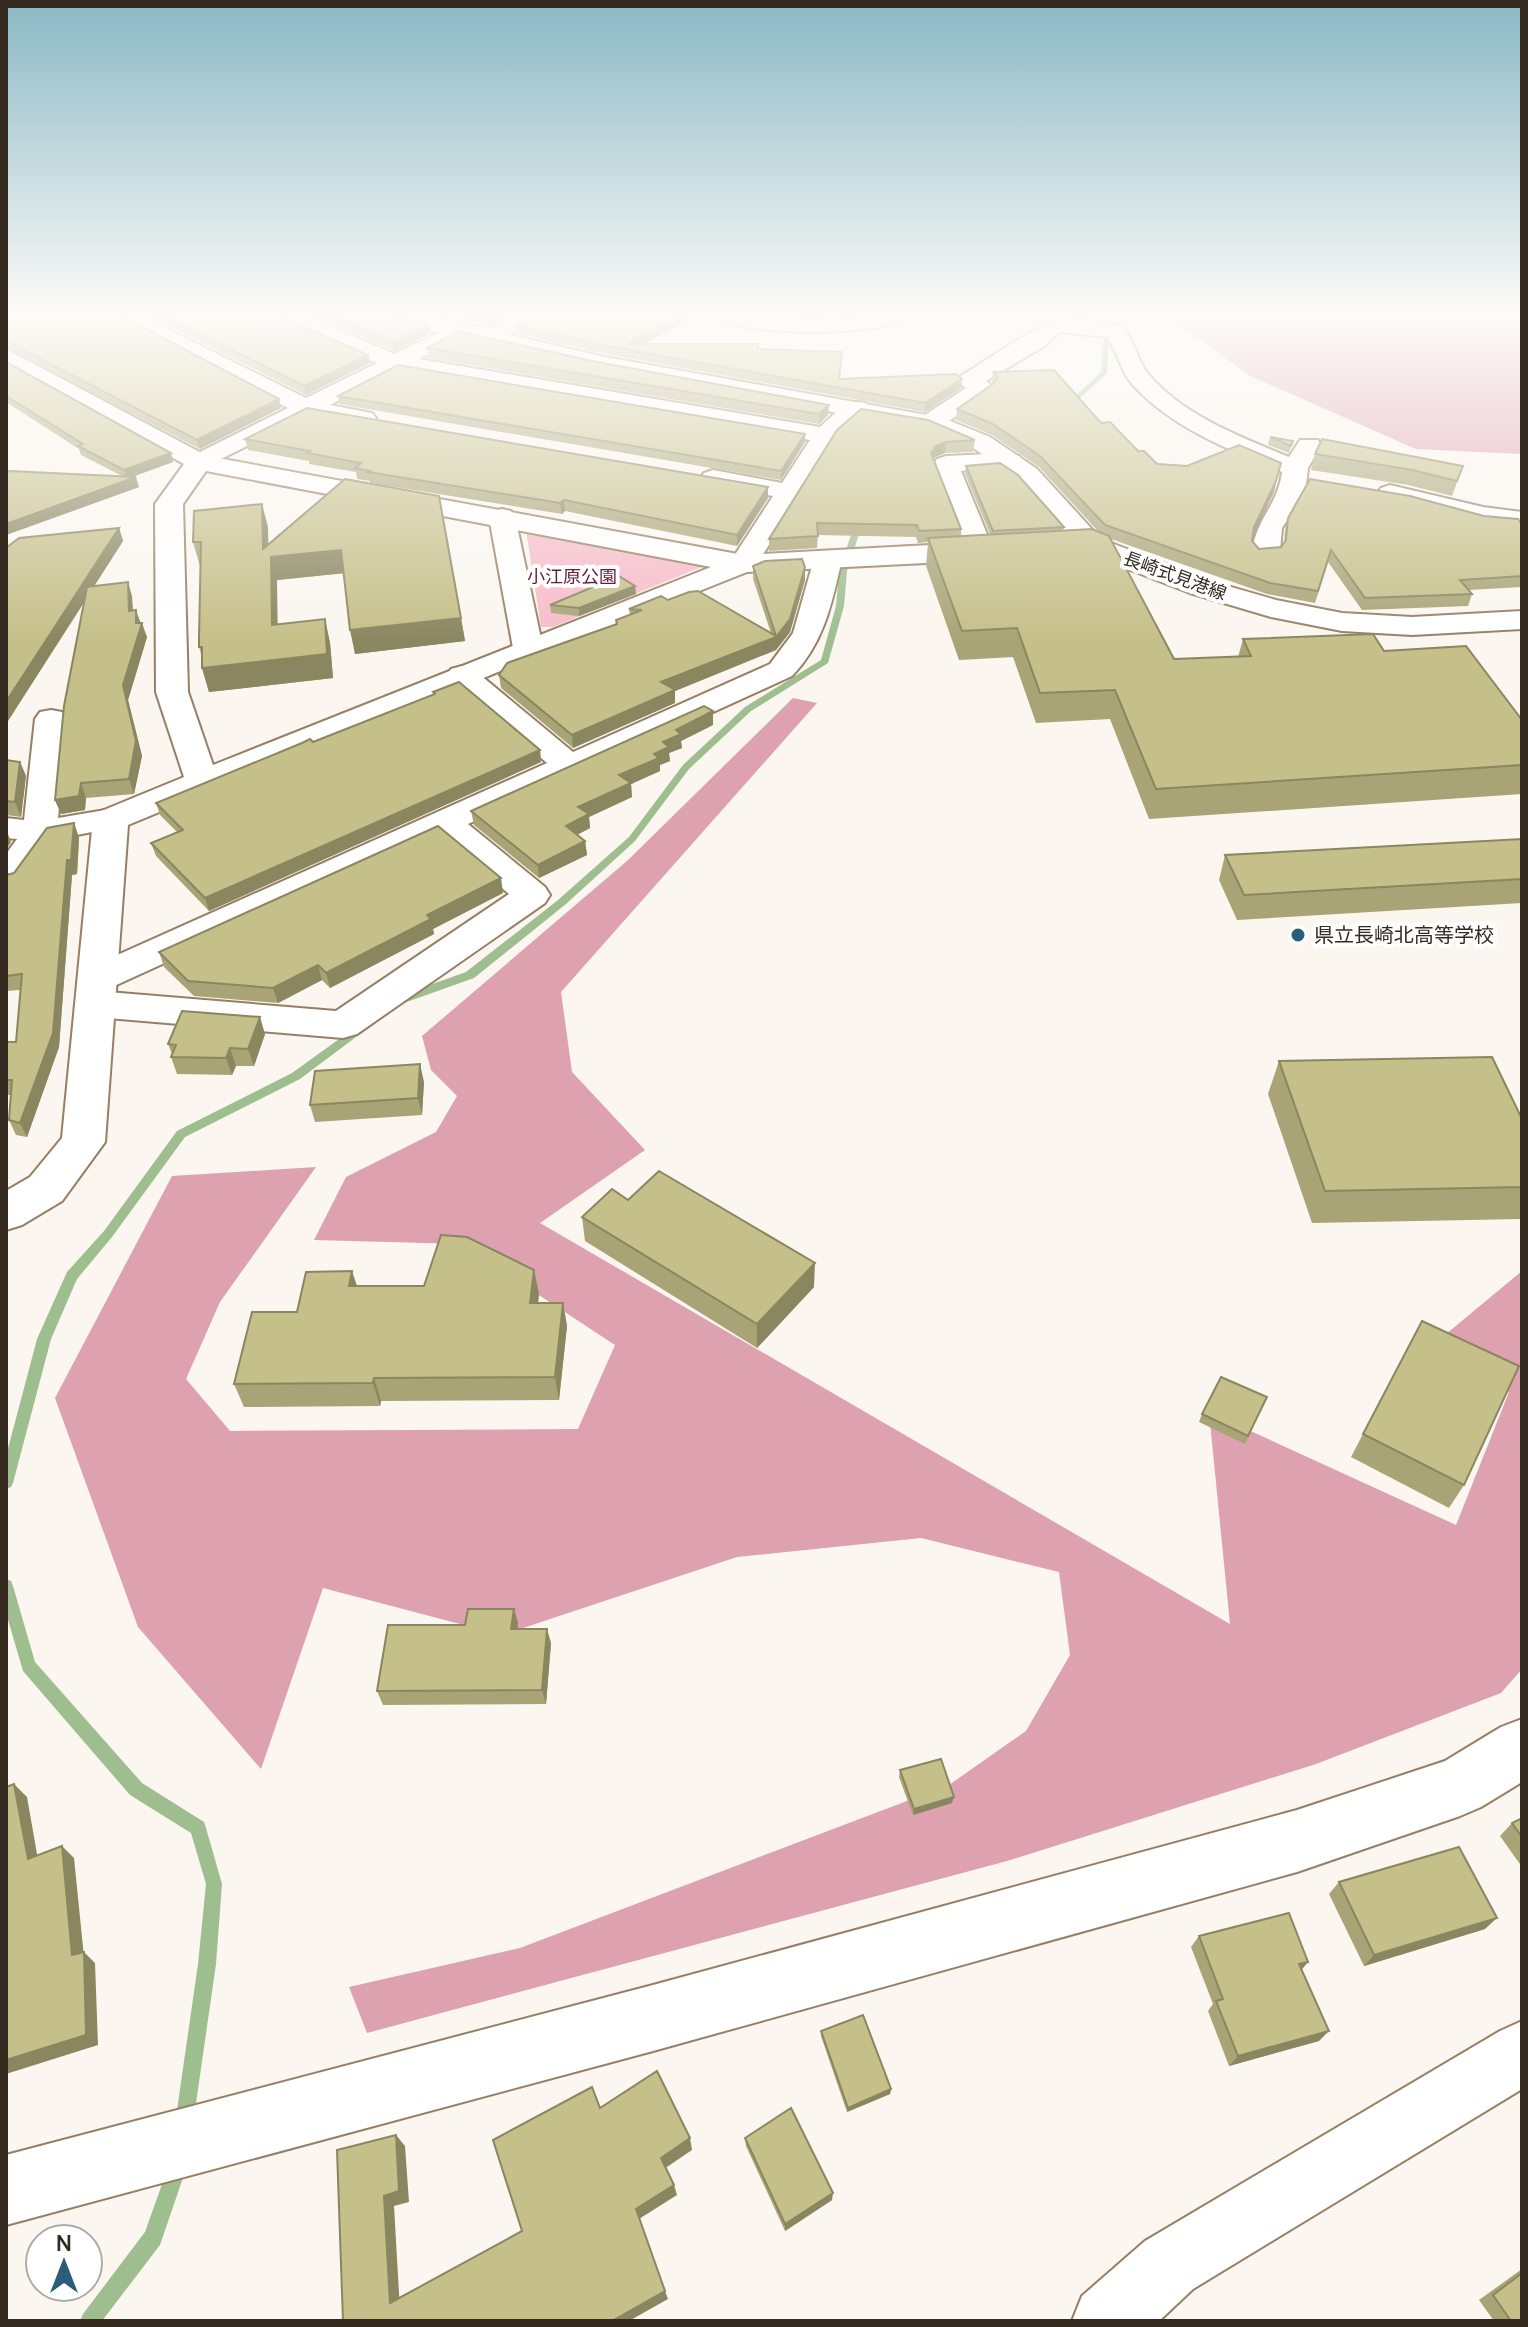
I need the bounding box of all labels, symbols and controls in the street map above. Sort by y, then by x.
street label: 長崎式見港線 [1120,545,1230,605]
park label: 小江原公園 [527,564,617,588]
place label: 県立長崎北高等学校 [1314,921,1494,948]
marker: 県立長崎北高等学校 [1289,926,1307,944]
north arrow [24,2223,104,2303]
text: N [56,2228,72,2258]

